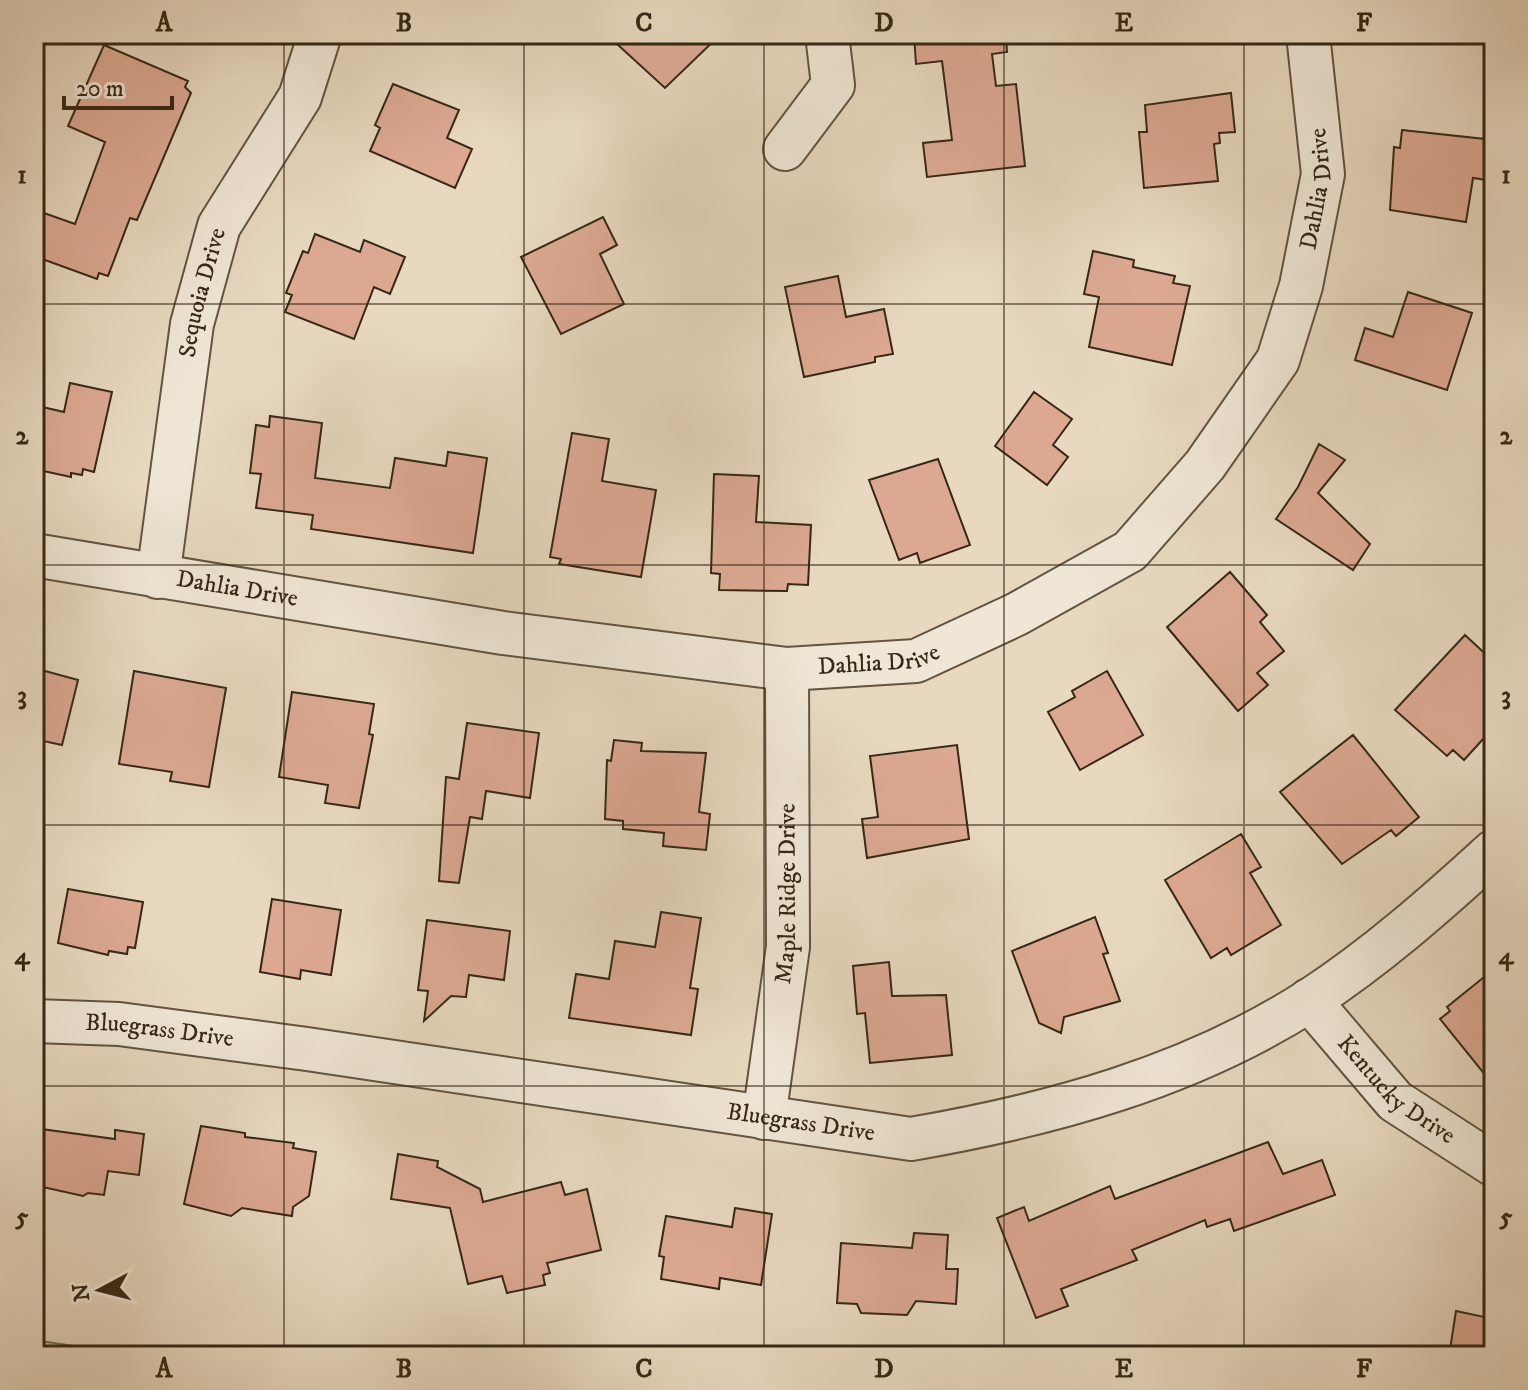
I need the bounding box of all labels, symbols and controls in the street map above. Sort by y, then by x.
text: A [155,7,174,40]
text: B [396,7,412,40]
text: C [635,7,653,40]
text: D [874,7,894,40]
text: E [1115,7,1133,40]
text: F [1356,7,1373,40]
scale bar [64,60,172,110]
text: 20 m [76,74,124,104]
street label: Dahlia Drive [1293,127,1339,252]
text: 1 [17,159,27,192]
text: 1 [1501,159,1511,192]
street label: Sequoia Drive [173,224,233,359]
text: 2 [16,420,30,453]
text: 2 [1500,420,1514,453]
street label: Dahlia Drive [174,564,300,614]
street label: Dahlia Drive [817,637,945,682]
text: 3 [17,680,27,713]
text: 3 [1501,680,1511,713]
street label: Maple Ridge Drive [768,803,803,986]
text: 4 [15,940,31,973]
text: 4 [1499,940,1515,973]
street label: Bluegrass Drive [85,1008,236,1054]
street label: Kentucky Drive [1330,1029,1461,1151]
street label: Bluegrass Drive [725,1097,877,1148]
text: 5 [15,1201,29,1234]
text: 5 [1499,1201,1513,1234]
north arrow [60,1250,140,1330]
text: N [67,1282,96,1303]
text: A [155,1353,174,1386]
text: B [396,1353,412,1386]
text: C [635,1353,653,1386]
text: D [874,1353,894,1386]
text: E [1115,1353,1133,1386]
text: F [1356,1353,1373,1386]

